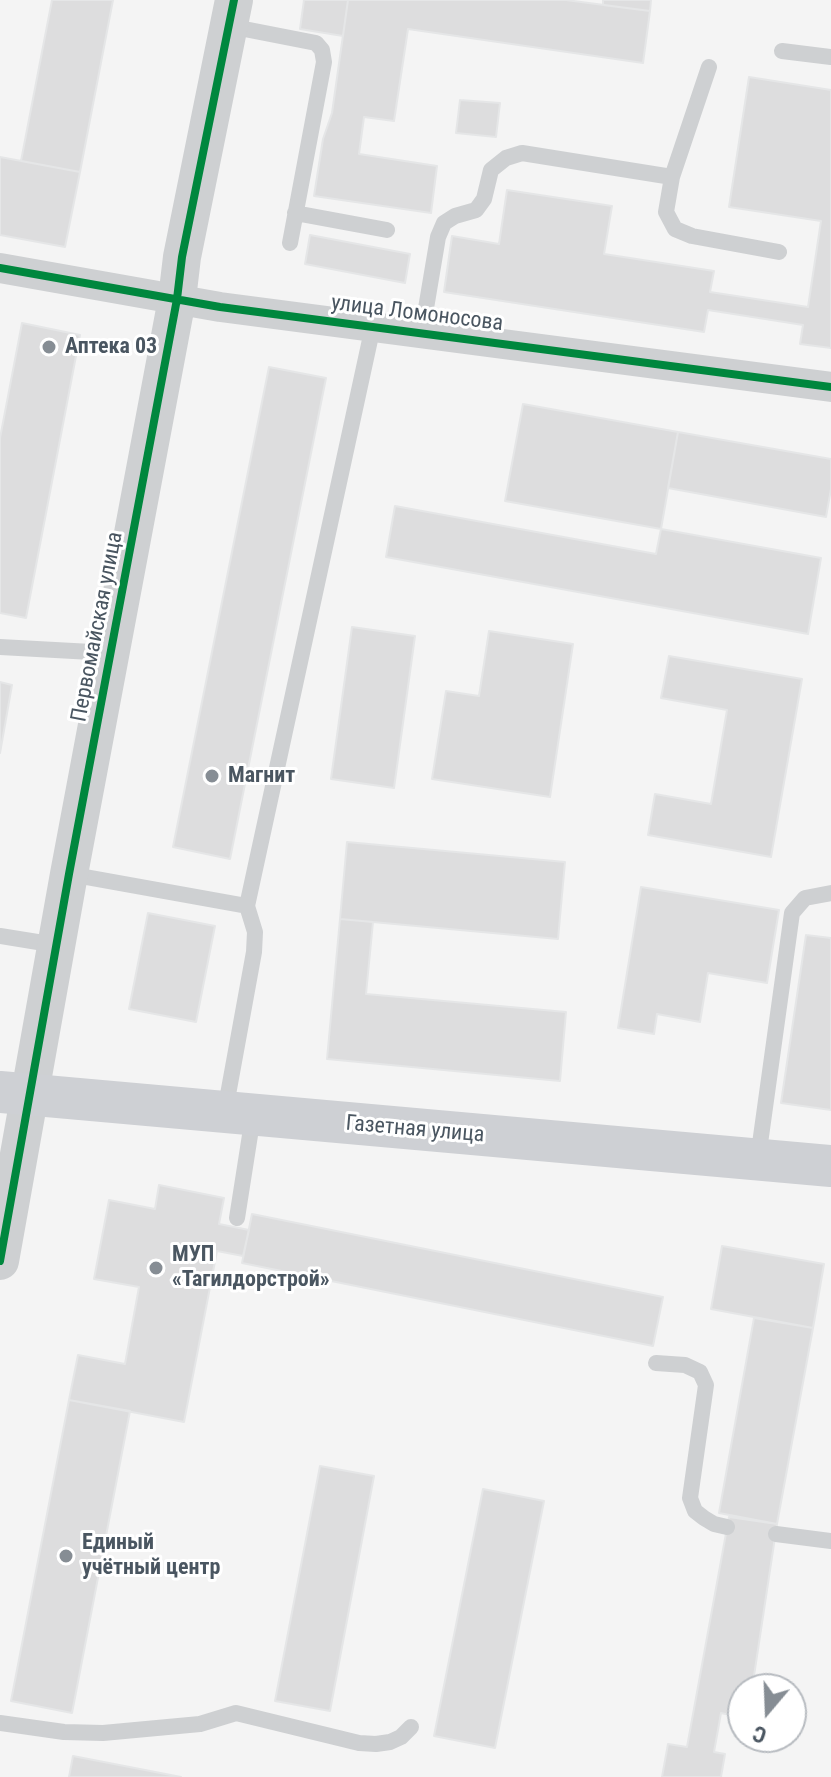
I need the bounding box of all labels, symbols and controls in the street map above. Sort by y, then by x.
street label: улица Ломоносова [329,290,505,338]
place label: Аптека 03 [65,334,157,360]
marker: Аптека 03 [40,338,58,356]
street label: Первомайская улица [67,530,129,724]
place label: Магнит [228,763,295,789]
marker: Магнит [203,767,221,785]
street label: Газетная улица [345,1111,485,1149]
place label: МУП «Тагилдорстрой» [172,1242,330,1294]
marker: МУП «Тагилдорстрой» [147,1259,165,1277]
place label: Единый учётный центр [82,1530,220,1582]
marker: Единый учётный центр [57,1547,75,1565]
north arrow [727,1673,807,1753]
text: С [750,1720,770,1748]

